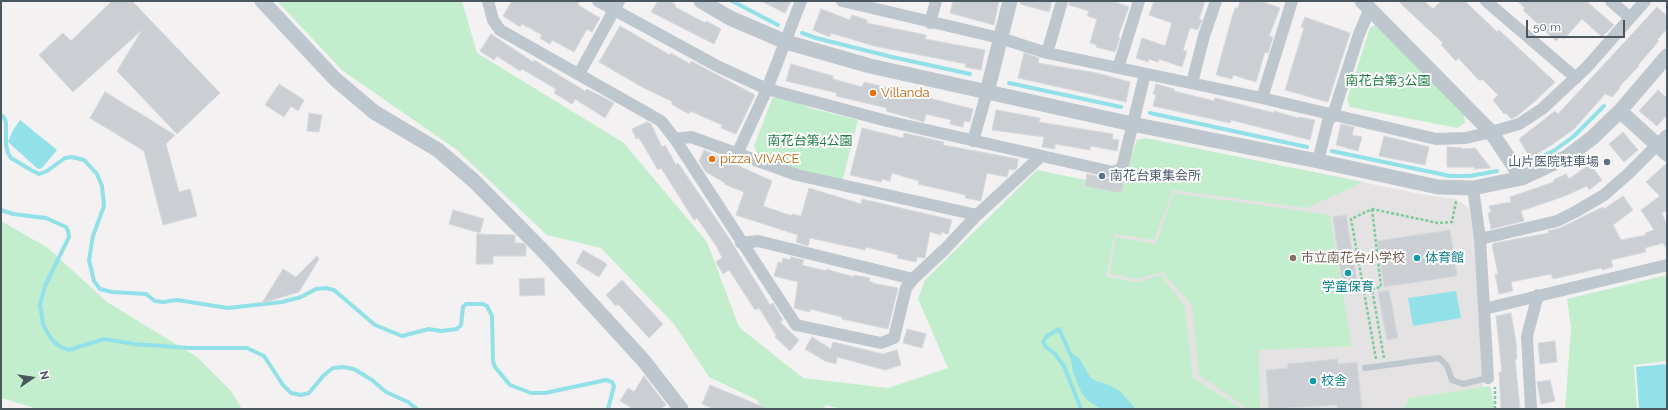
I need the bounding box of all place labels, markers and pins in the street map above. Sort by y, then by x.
place label: Villanda [881,85,930,101]
marker: Villanda [868,88,878,98]
place label: pizza VIVACE [720,151,799,167]
marker: pizza VIVACE [707,154,717,164]
place label: 山片医院駐車場 [1508,154,1599,170]
marker: 山片医院駐車場 [1602,157,1612,167]
place label: 南花台東集会所 [1110,168,1201,184]
marker: 南花台東集会所 [1097,171,1107,181]
place label: 市立南花台小学校 [1301,250,1405,266]
place label: 体育館 [1425,250,1464,266]
marker: 市立南花台小学校 [1288,253,1298,263]
marker: 体育館 [1412,253,1422,263]
marker: 学童保育 [1343,268,1353,278]
place label: 学童保育 [1322,279,1374,295]
place label: 校舎 [1321,373,1347,389]
marker: 校舎 [1308,376,1318,386]

